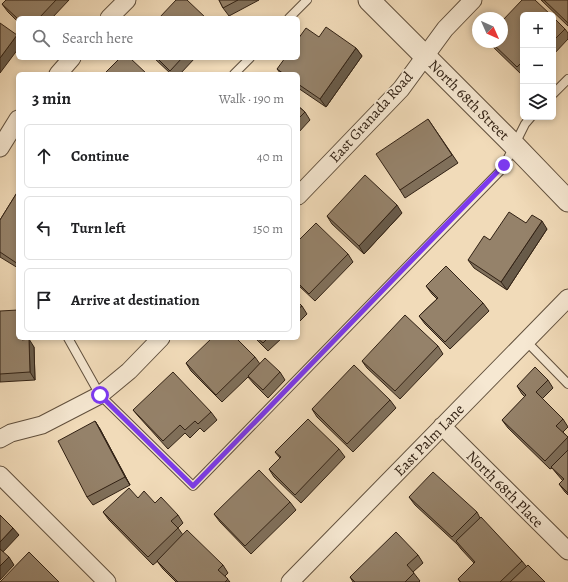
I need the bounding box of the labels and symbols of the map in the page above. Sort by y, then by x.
north arrow [472,12,508,48]
street label: North 68th Street [424,55,514,145]
street label: East Granada Road [325,66,418,167]
route end [495,156,513,174]
route start [91,386,109,404]
street label: East Palm Lane [389,399,469,480]
street label: North 68th Place [462,446,548,532]

